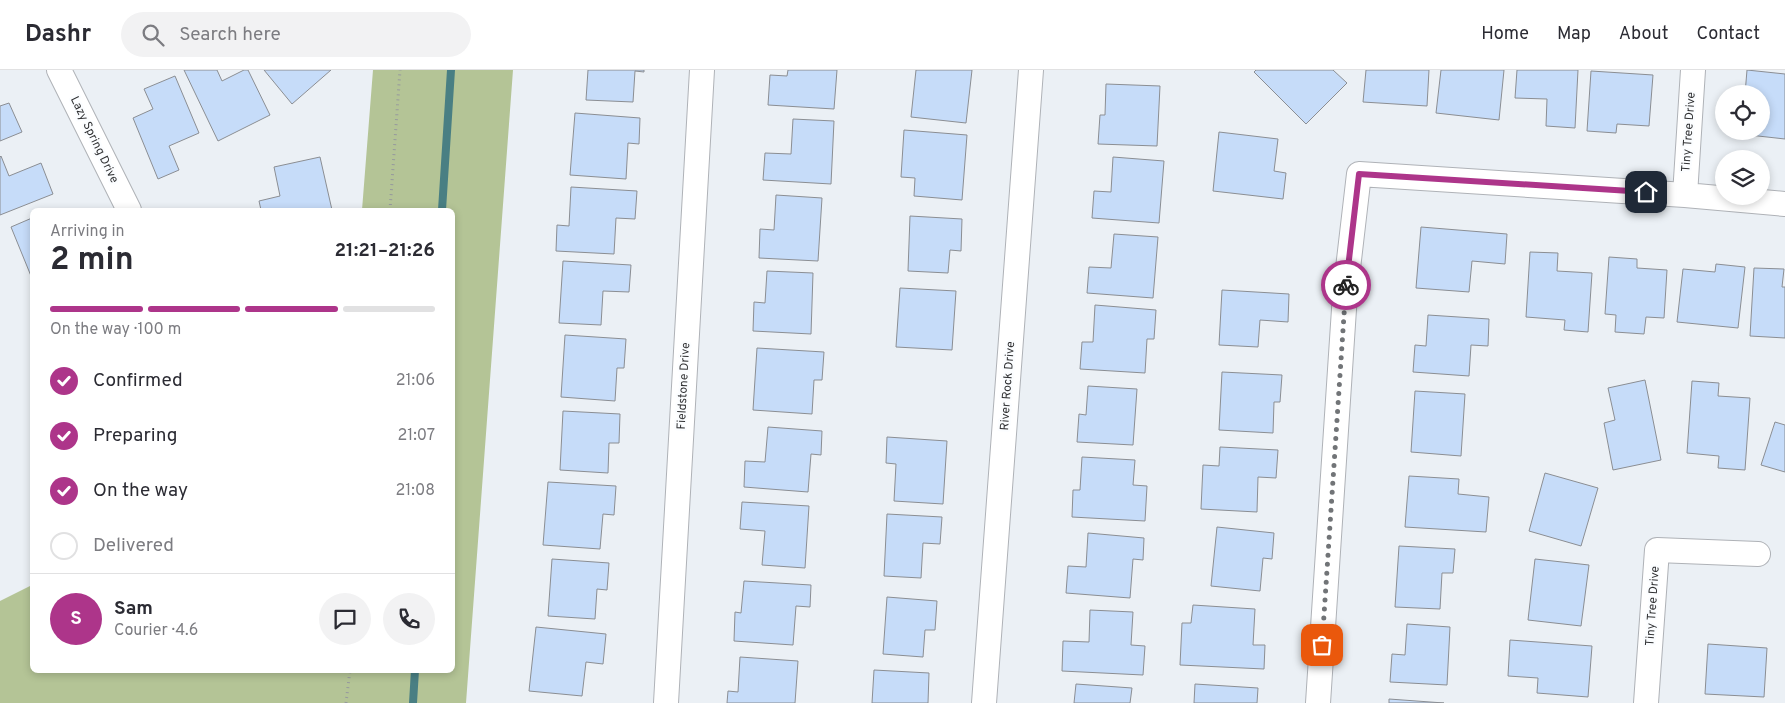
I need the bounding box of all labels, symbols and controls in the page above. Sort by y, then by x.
search box [121,12,471,57]
text: Dashr [25,20,91,50]
icon: search [139,21,167,49]
text: Search here [179,23,281,47]
text: Home [1481,23,1529,46]
text: Map [1557,23,1591,46]
text: About [1619,23,1668,46]
text: Contact [1696,23,1760,46]
map controls [1715,85,1770,205]
button: locate [1715,85,1770,140]
street label: Tiny Tree Drive [1678,91,1700,173]
street label: Lazy Spring Drive [66,94,122,186]
button: layers [1715,150,1770,205]
pin [1625,171,1667,213]
icon: home [1632,178,1660,206]
text: Arriving in [50,222,125,242]
text: 21:21–21:26 [334,239,435,263]
text: 2 min [50,241,134,281]
courier [1321,260,1371,310]
icon: bike [1332,271,1360,299]
text: On the way · 100 m [50,320,181,340]
street label: River Rock Drive [997,341,1019,431]
street label: Fieldstone Drive [674,342,694,430]
icon: check [50,367,78,395]
text: Confirmed [93,369,183,393]
text: 21:06 [396,371,435,391]
icon: check [50,422,78,450]
text: Preparing [93,424,177,448]
text: 21:07 [397,426,435,446]
icon: check [50,477,78,505]
text: On the way [93,479,188,503]
text: 21:08 [396,481,435,501]
text: Delivered [93,534,174,558]
street label: Tiny Tree Drive [1642,565,1664,647]
button: chat [319,593,371,645]
button: phone [383,593,435,645]
text: Sam [114,597,153,621]
text: S [70,607,82,631]
text: Courier · 4.6 [114,621,198,641]
pin [1301,624,1343,666]
icon: bag [1308,631,1336,659]

